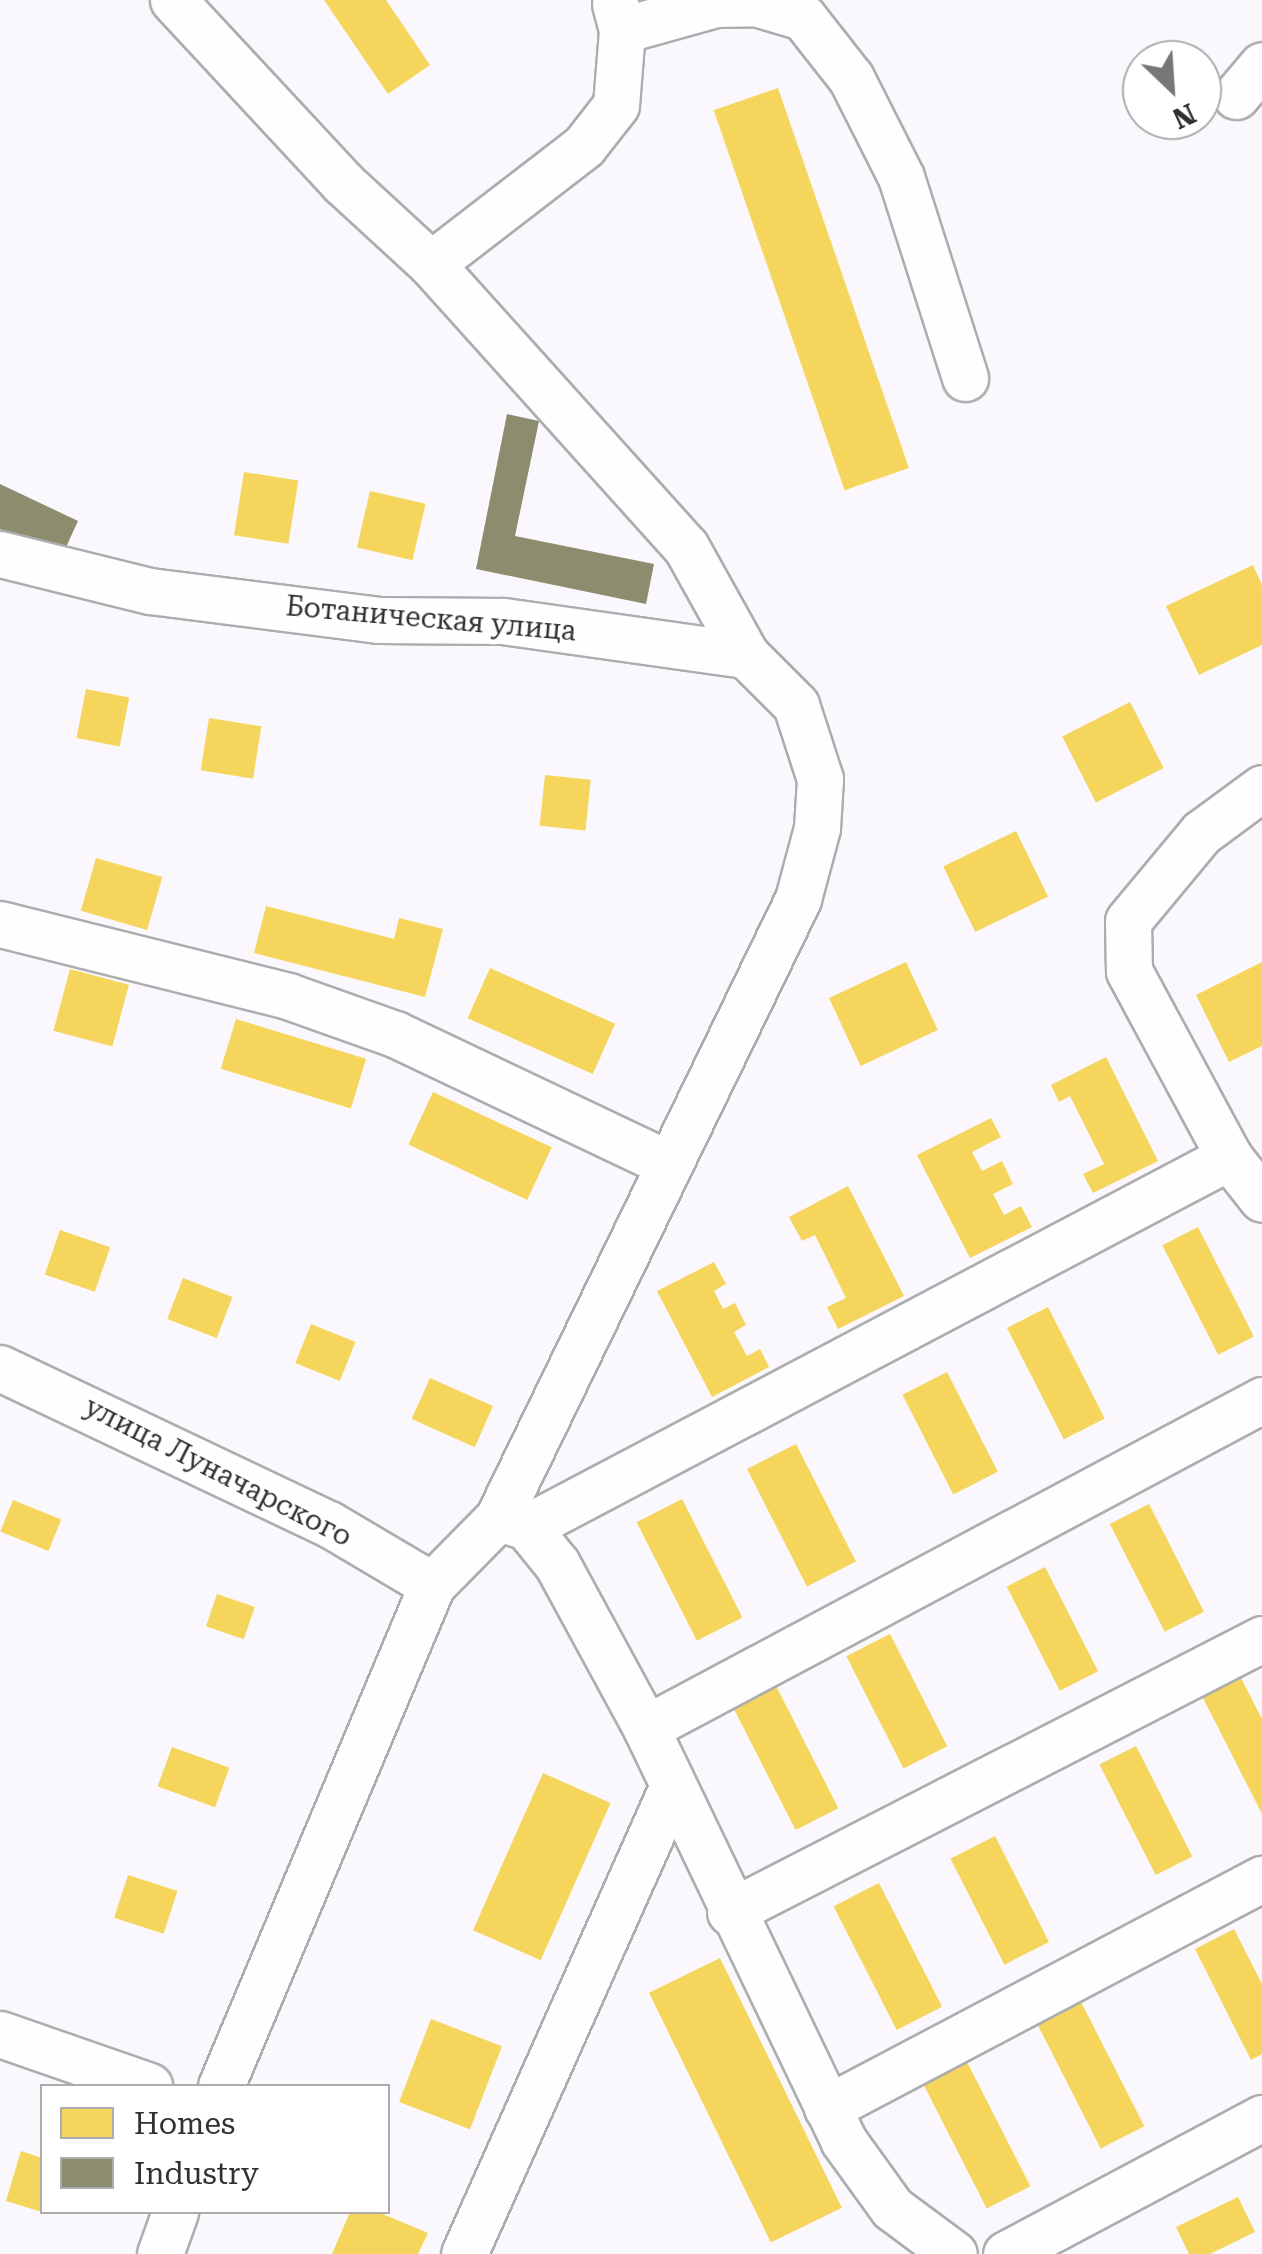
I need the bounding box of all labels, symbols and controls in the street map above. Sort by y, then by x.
north arrow [1122,40,1222,140]
text: N [1167,96,1201,135]
street label: Ботаническая улица [284,590,578,648]
street label: улица Луначарского [79,1390,357,1554]
legend [40,2084,390,2214]
text: Homes [134,2106,235,2141]
text: Industry [134,2156,259,2191]

